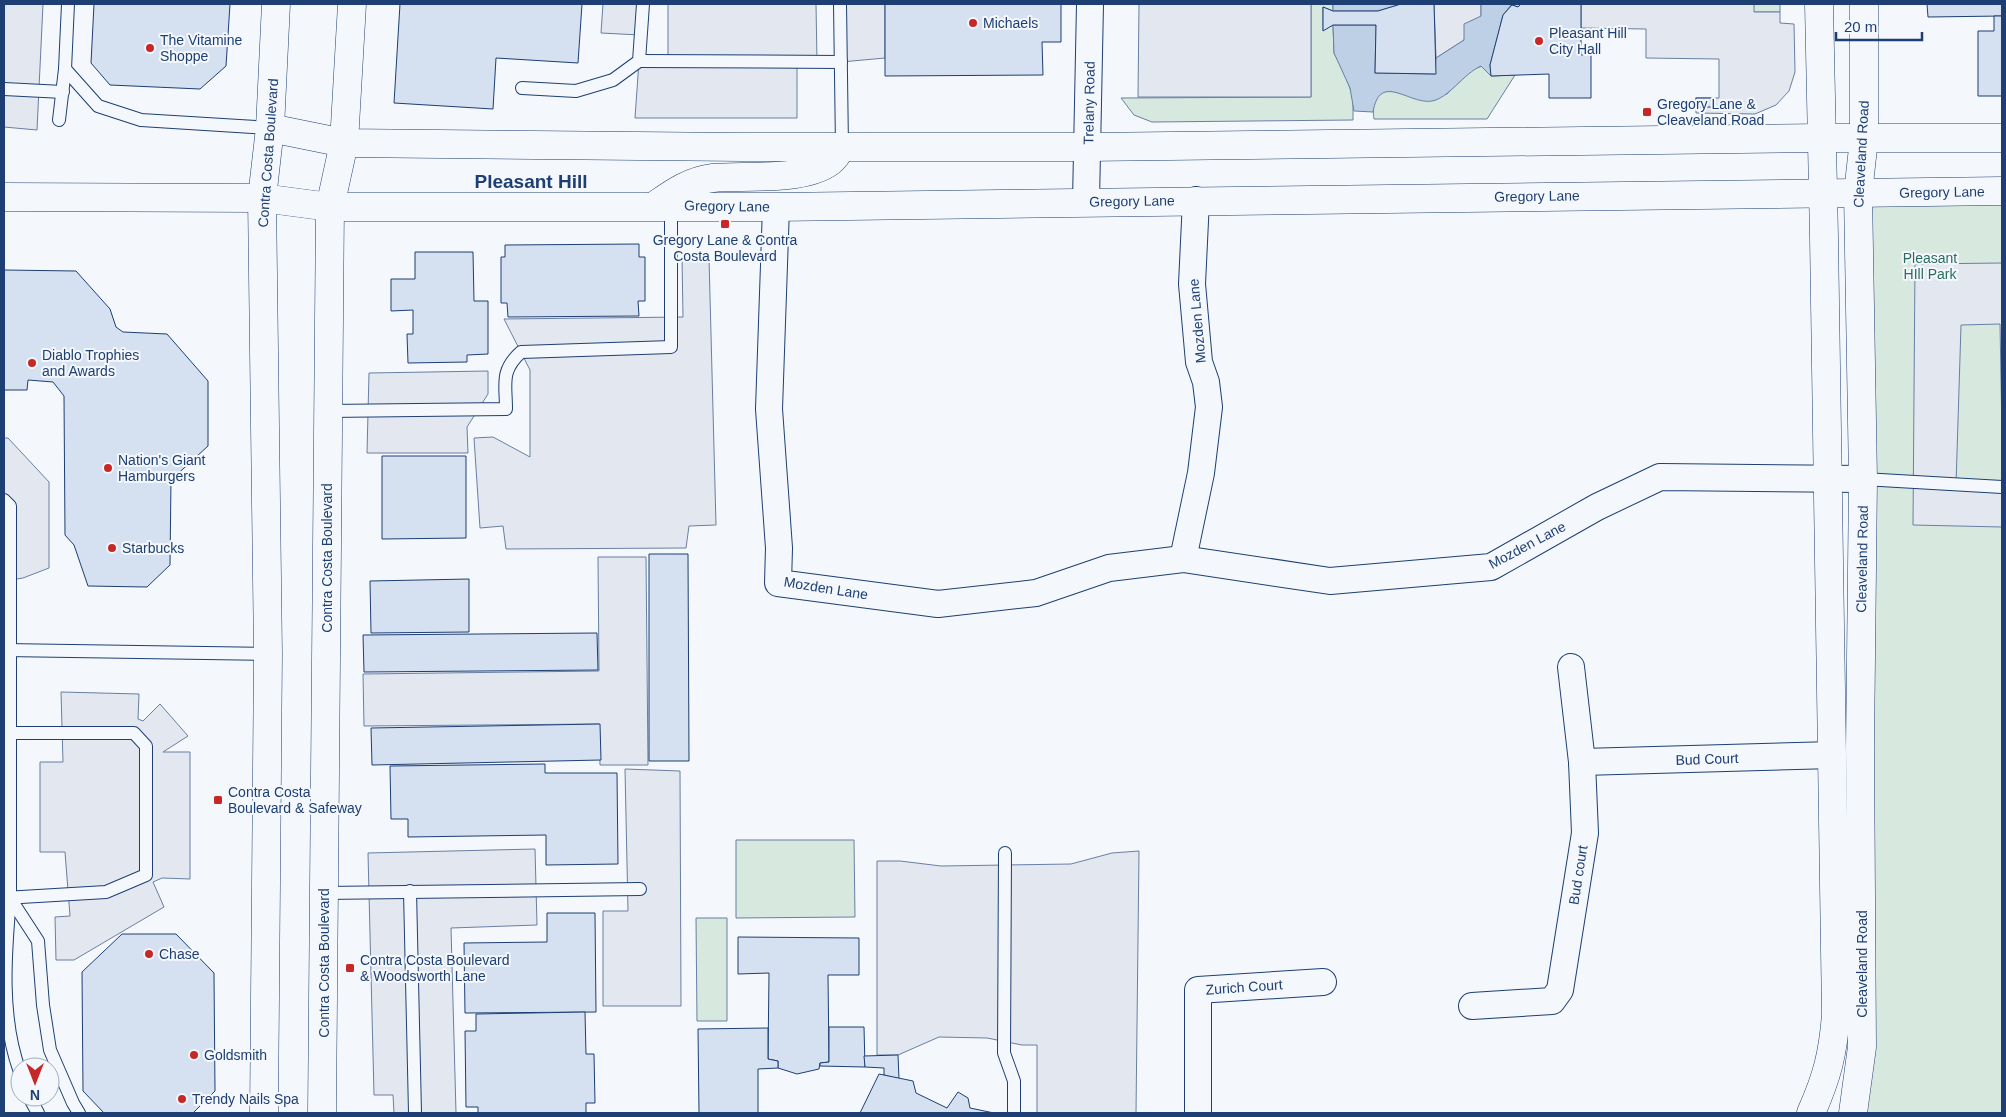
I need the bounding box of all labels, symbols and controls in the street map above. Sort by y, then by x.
scale bar [1836,10,1922,42]
place label: Michaels [983,15,1038,31]
marker: Michaels [967,17,979,29]
text: 20 m [1844,18,1877,35]
place label: Pleasant Hill City Hall [1549,25,1627,57]
place label: The Vitamine Shoppe [160,32,242,64]
marker: Pleasant Hill City Hall [1533,35,1545,47]
marker: The Vitamine Shoppe [144,42,156,54]
street label: Trelany Road [1080,61,1098,145]
street label: Contra Costa Boulevard [255,78,281,228]
place label: Gregory Lane & Cleaveland Road [1657,96,1764,128]
street label: Cleaveland Road [1850,100,1872,208]
marker: Gregory Lane & Cleaveland Road [1641,106,1653,118]
district label: Pleasant Hill [475,171,588,192]
street label: Gregory Lane [1899,183,1985,201]
street label: Gregory Lane [1494,187,1580,205]
street label: Gregory Lane [1089,192,1175,210]
street label: Gregory Lane [684,197,770,215]
marker: Gregory Lane & Contra Costa Boulevard [719,218,731,230]
place label: Gregory Lane & Contra Costa Boulevard [653,232,798,264]
park label: Pleasant HIll Park [1903,250,1957,282]
street label: Mozden Lane [1185,278,1209,364]
place label: Diablo Trophies and Awards [42,347,139,379]
marker: Diablo Trophies and Awards [26,357,38,369]
place label: Nation's Giant Hamburgers [118,452,206,484]
marker: Nation's Giant Hamburgers [102,462,114,474]
street label: Contra Costa Boulevard [319,483,335,633]
street label: Cleaveland Road [1853,505,1871,613]
street label: Mozden Lane [1486,518,1568,572]
place label: Starbucks [122,540,184,556]
marker: Starbucks [106,542,118,554]
street label: Mozden Lane [783,573,869,603]
street label: Bud Court [1675,750,1739,768]
place label: Contra Costa Boulevard & Safeway [228,784,362,816]
marker: Contra Costa Boulevard & Safeway [212,794,224,806]
street label: Bud court [1565,844,1591,906]
street label: Contra Costa Boulevard [316,888,332,1038]
street label: Cleaveland Road [1854,910,1870,1018]
place label: Chase [159,946,200,962]
marker: Chase [143,948,155,960]
place label: Contra Costa Boulevard & Woodsworth Lane [360,952,509,984]
marker: Contra Costa Boulevard & Woodsworth Lane [344,962,356,974]
street label: Zurich Court [1205,976,1283,998]
place label: Goldsmith [204,1047,267,1063]
marker: Goldsmith [188,1049,200,1061]
north arrow [10,1057,60,1107]
text: N [30,1087,40,1103]
place label: Trendy Nails Spa [192,1091,299,1107]
marker: Trendy Nails Spa [176,1093,188,1105]

